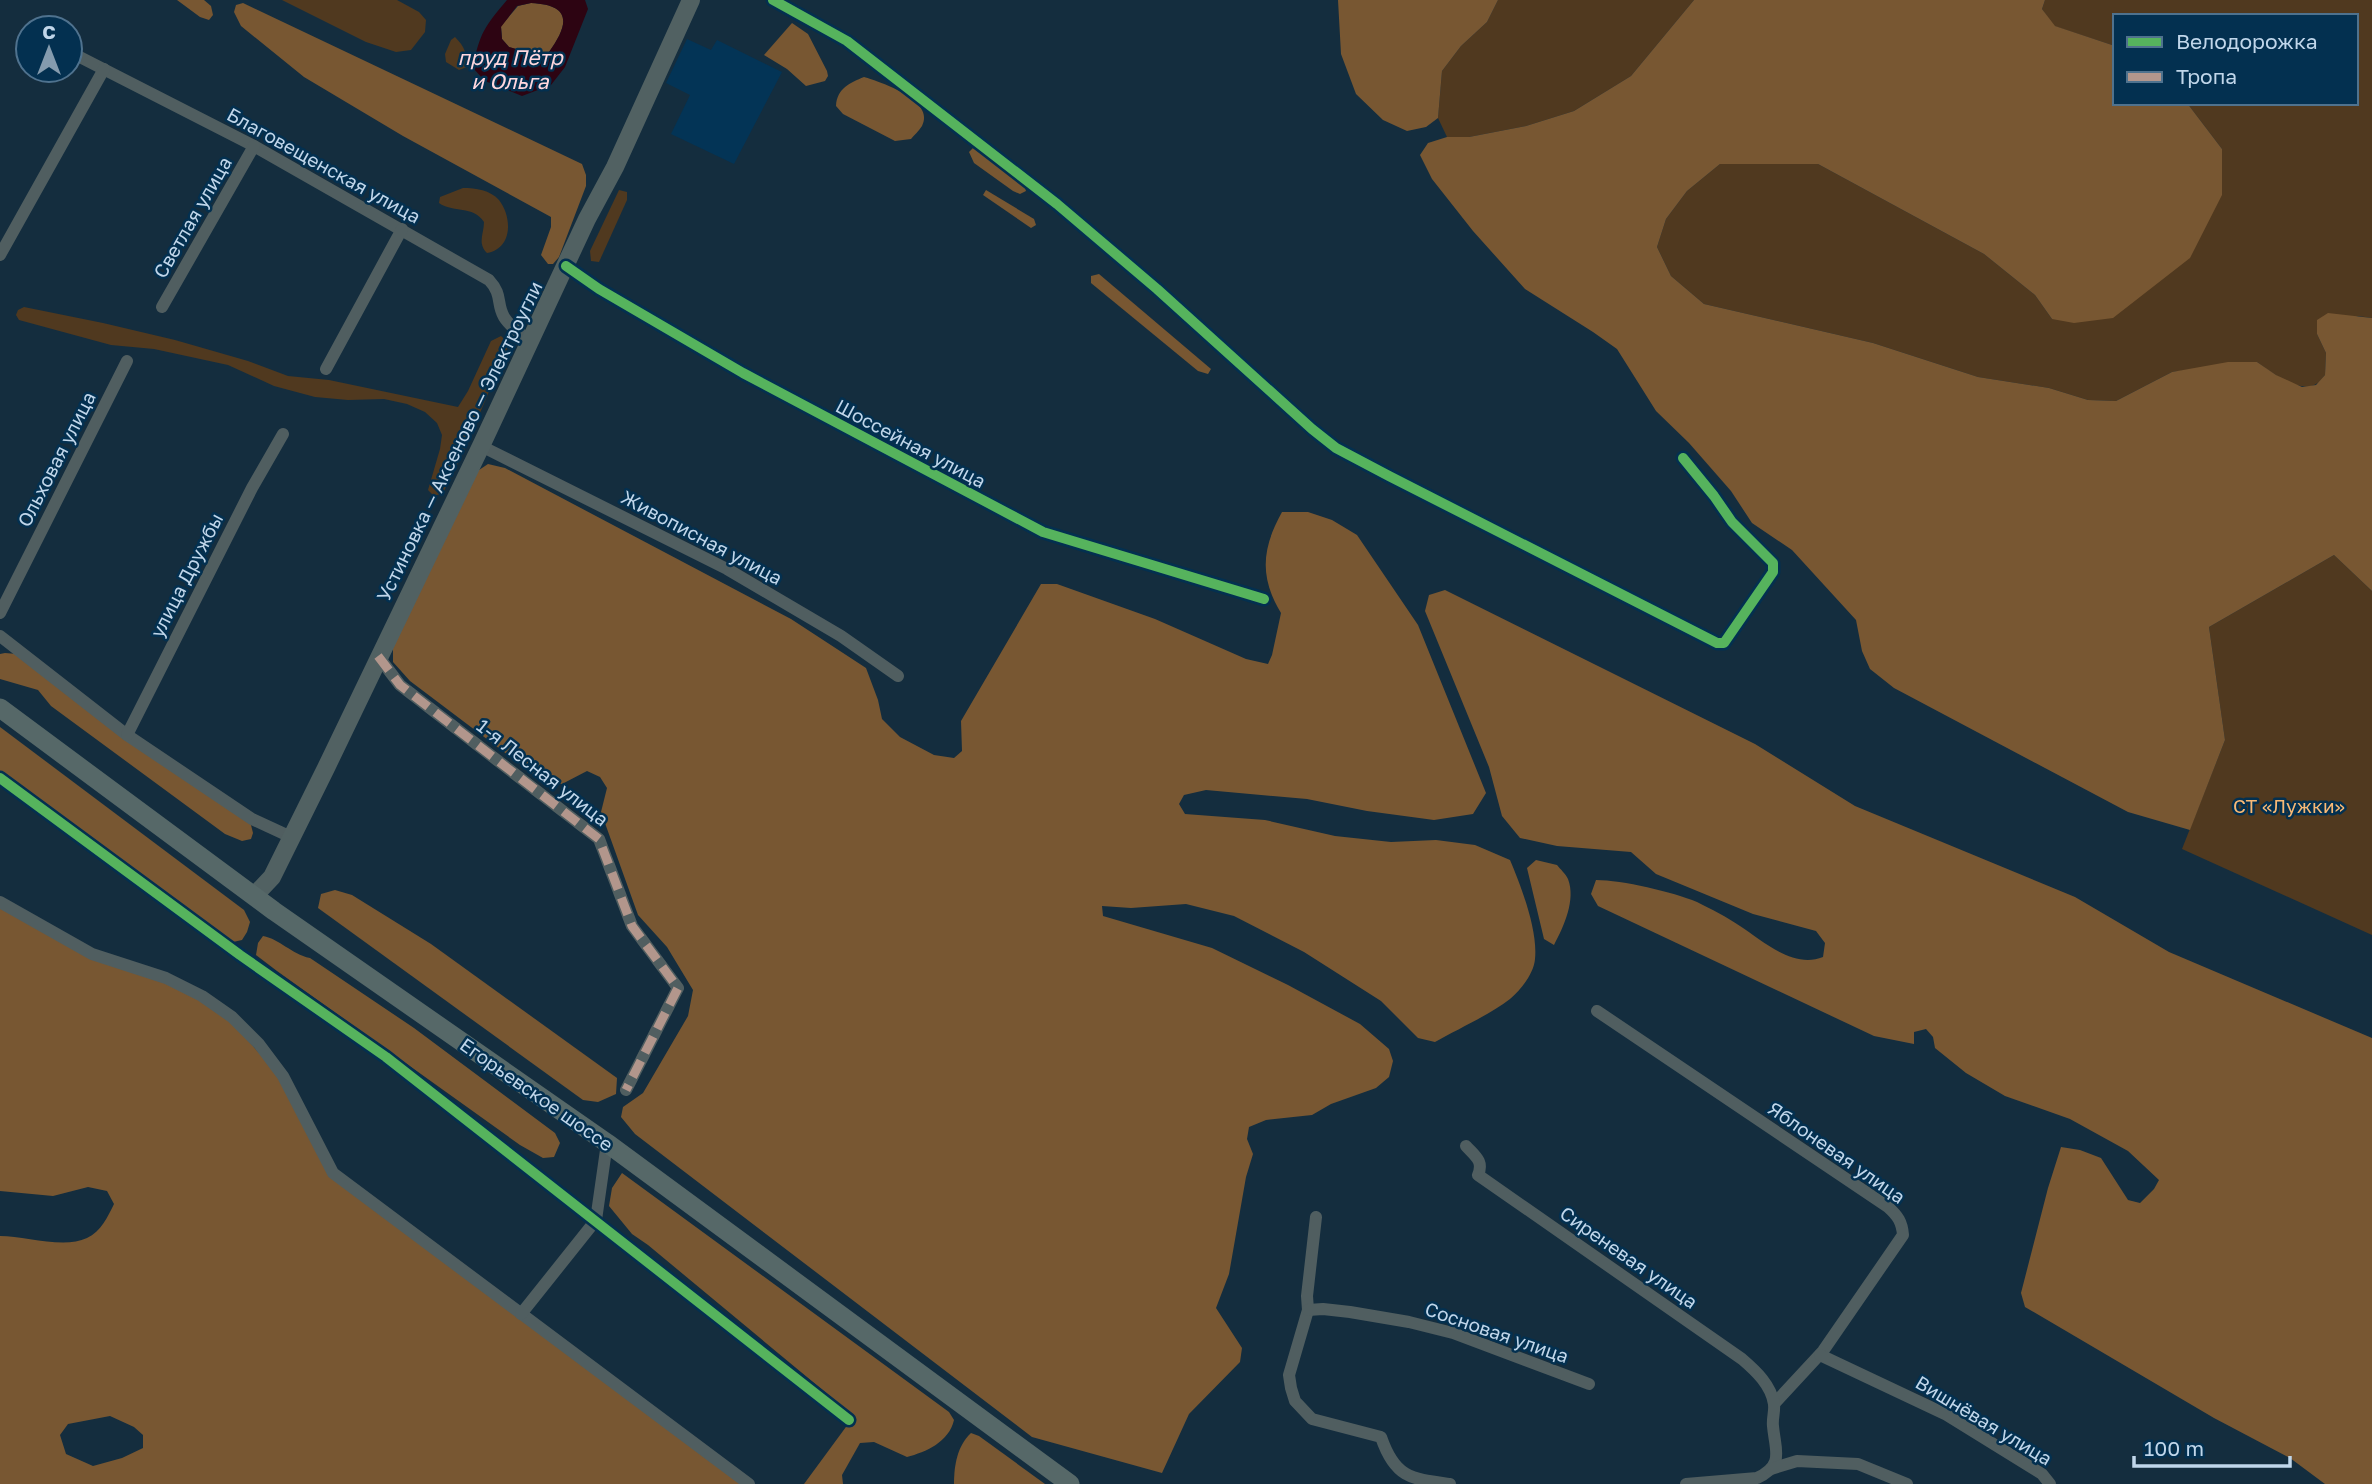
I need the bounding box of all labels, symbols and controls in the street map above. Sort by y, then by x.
north arrow [14,14,84,84]
legend [2113,14,2358,105]
text: С [42,20,56,43]
text: Велодорожка [2176,28,2318,54]
water label: пруд Пётр и Ольга [457,44,565,94]
text: Тропа [2176,63,2237,89]
street label: Благовещенская улица [223,102,425,228]
street label: Светлая улица [148,152,236,282]
street label: Устиновка — Аксеново — Электроугли [371,277,547,605]
street label: Ольховая улица [12,388,100,530]
street label: Шоссейная улица [832,394,990,492]
street label: Живописная улица [618,485,786,589]
street label: улица Дружбы [145,509,227,641]
street label: 1-я Лесная улица [473,714,613,830]
park label: СТ «Лужки» [2233,794,2345,817]
street label: Егорьевское шоссе [456,1032,618,1156]
street label: Яблоневая улица [1764,1096,1910,1208]
street label: Сиреневая улица [1556,1201,1702,1313]
street label: Сосновая улица [1422,1297,1572,1367]
street label: Вишнёвая улица [1912,1370,2056,1470]
scale bar [2134,1424,2290,1468]
text: 100 m [2144,1435,2204,1461]

